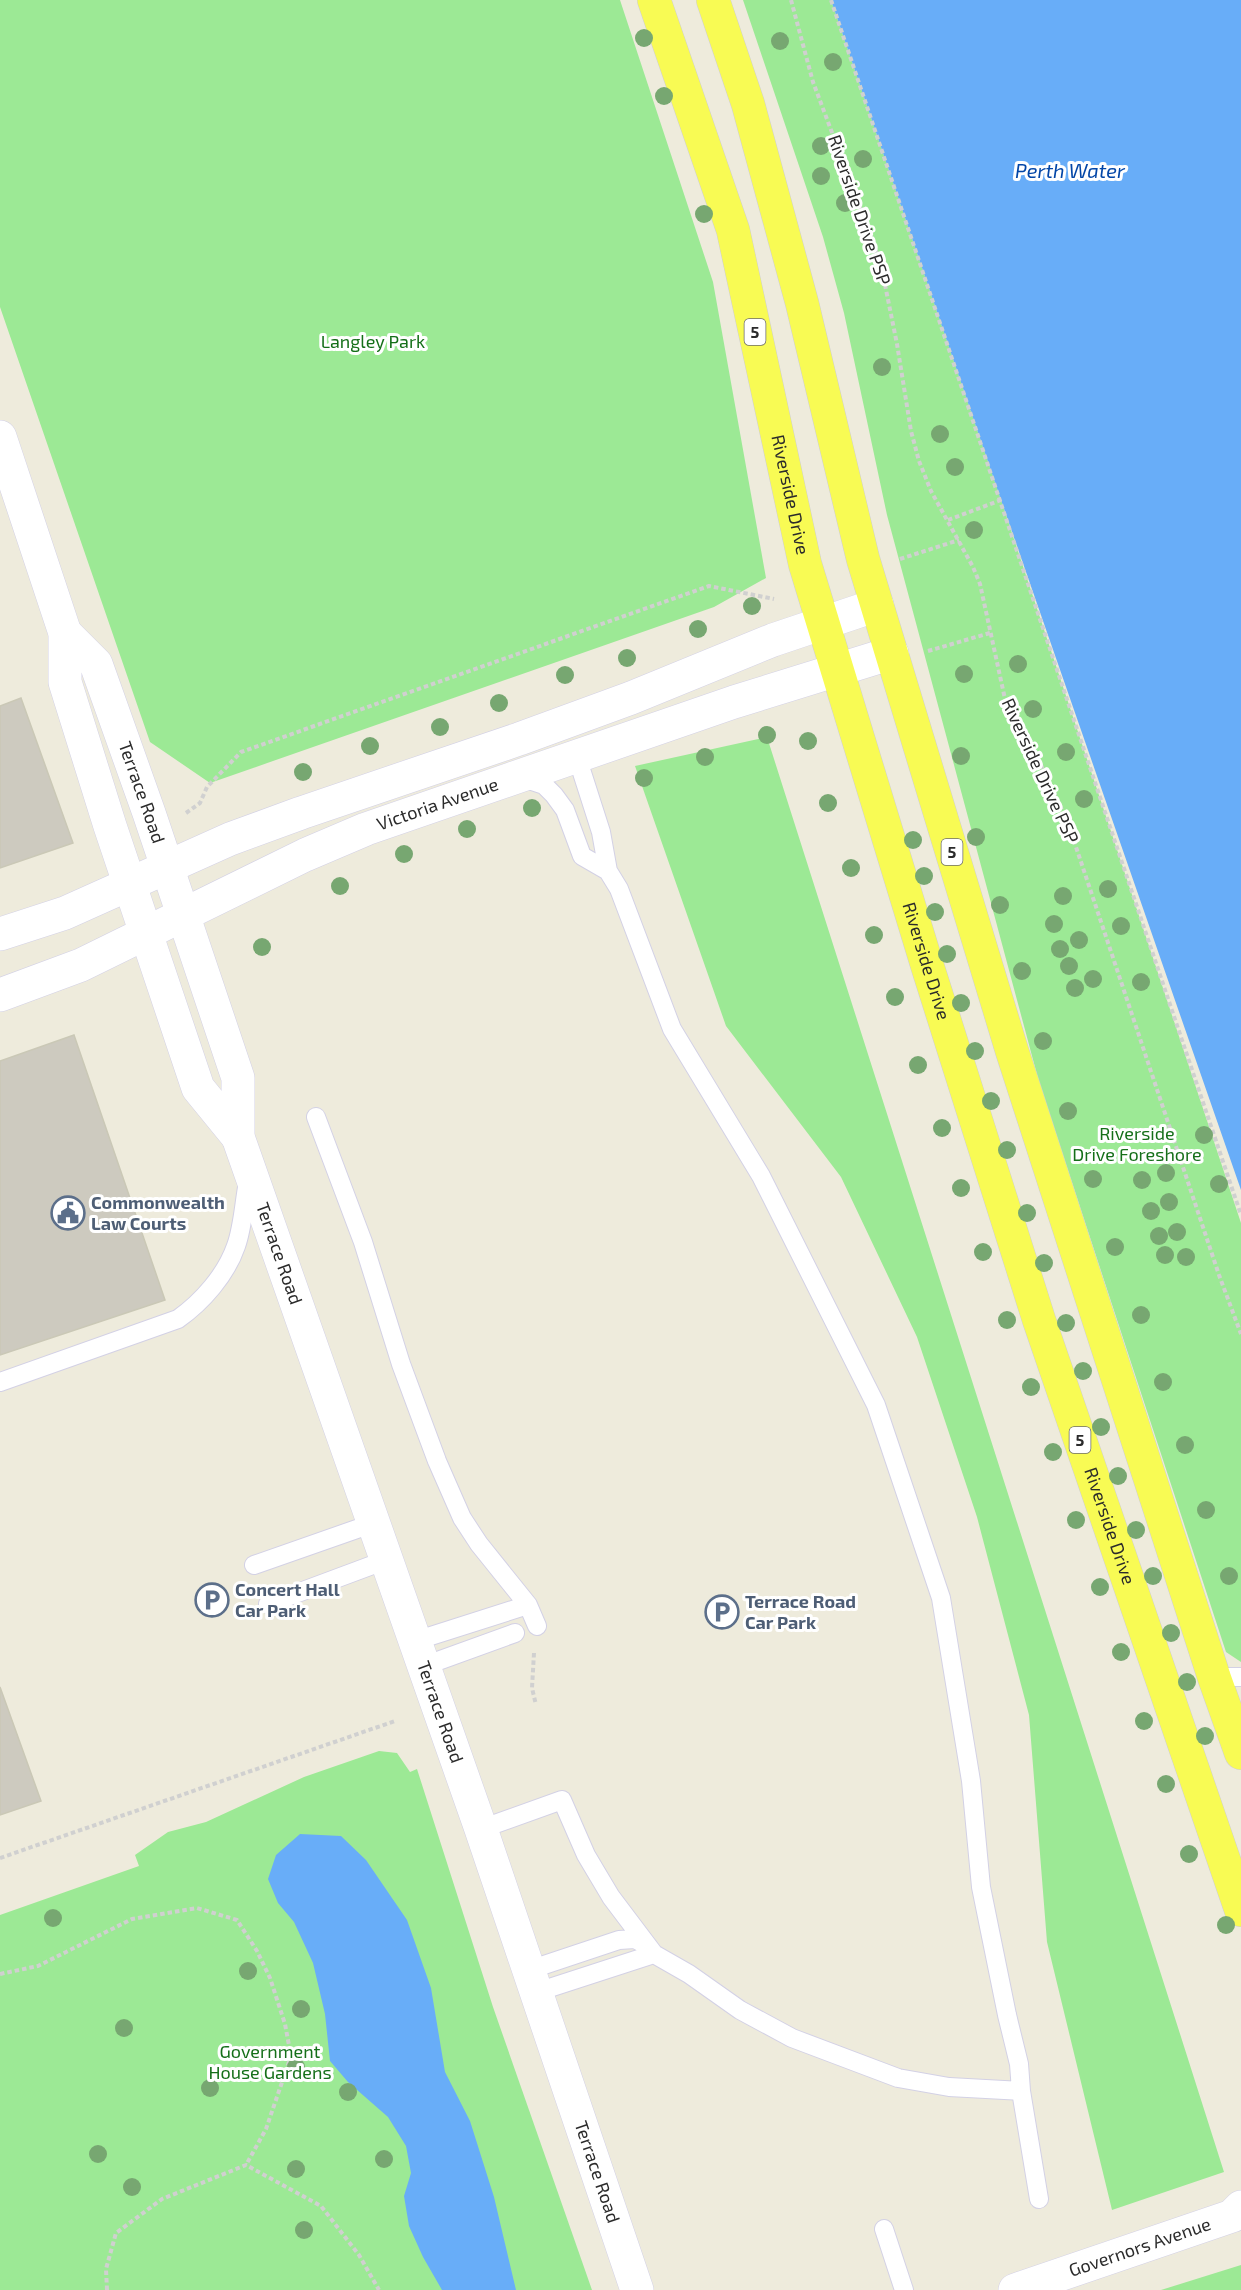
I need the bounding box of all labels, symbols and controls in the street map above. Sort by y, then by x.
street label: Riverside Drive PSP [824,132,896,288]
water label: Perth Water [1015,158,1126,182]
road number: 5 [744,319,766,345]
park label: Langley Park [321,330,425,352]
street label: Riverside Drive [767,432,815,557]
street label: Riverside Drive PSP [998,695,1084,847]
street label: Terrace Road [114,738,170,846]
street label: Victoria Avenue [374,772,501,834]
road number: 5 [942,839,962,865]
street label: Riverside Drive [899,899,956,1022]
park label: Riverside Drive Foreshore [1072,1122,1202,1165]
place label: Commonwealth Law Courts [91,1191,225,1234]
public building icon: Commonwealth Law Courts [50,1195,86,1231]
street label: Terrace Road [252,1199,308,1307]
road number: 5 [1070,1427,1090,1453]
street label: Riverside Drive [1080,1464,1141,1587]
place label: Concert Hall Car Park [235,1578,340,1621]
parking icon: Concert Hall Car Park [194,1582,230,1618]
place label: Terrace Road Car Park [745,1590,856,1633]
parking icon: Terrace Road Car Park [704,1594,740,1630]
street label: Terrace Road [413,1658,469,1766]
park label: Government House Gardens [208,2040,332,2083]
street label: Terrace Road [571,2118,625,2225]
street label: Governors Avenue [1066,2212,1214,2281]

